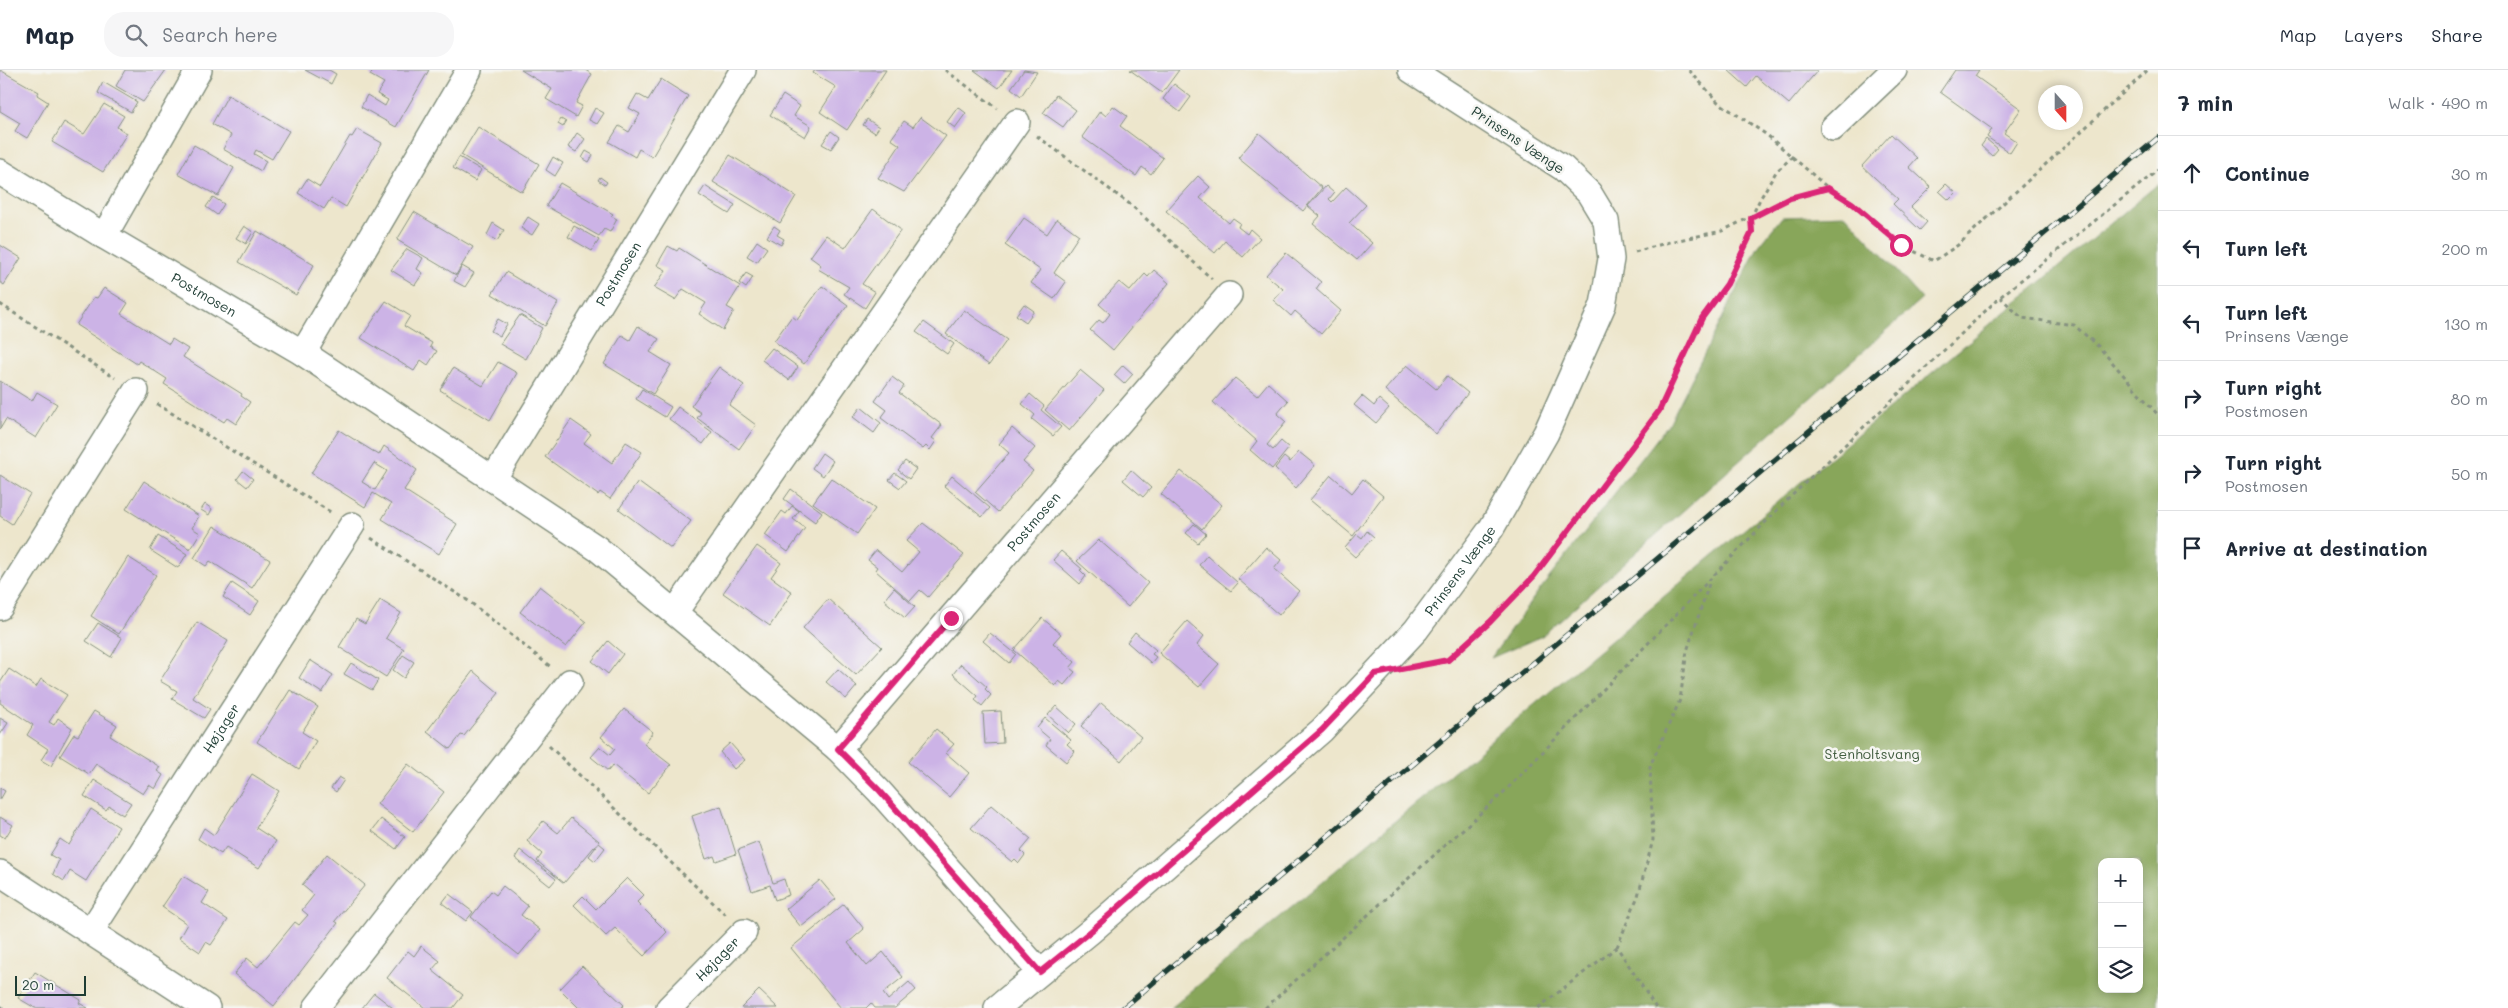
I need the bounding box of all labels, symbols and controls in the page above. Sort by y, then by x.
search box [104,12,454,57]
text: Map [25,19,74,50]
icon: search [122,21,150,49]
text: Search here [162,22,278,47]
text: Map [2280,23,2316,47]
text: Layers [2344,23,2403,47]
text: Share [2431,23,2483,47]
north arrow [2038,85,2083,130]
text: 7 min [2178,89,2233,116]
text: Walk · 490 m [2388,92,2488,113]
street label: Prinsens Vænge [1468,101,1569,178]
icon: ahead [2178,159,2206,187]
text: Continue [2225,161,2310,186]
text: 30 m [2451,163,2488,184]
route start [1890,234,1913,257]
icon: left [2178,234,2206,262]
text: Turn left [2225,236,2308,261]
street label: Postmosen [591,238,645,310]
text: 200 m [2441,238,2488,259]
street label: Postmosen [168,268,240,321]
text: Turn left [2225,300,2308,325]
icon: left [2178,309,2206,337]
text: 130 m [2444,313,2488,334]
text: Prinsens Vænge [2225,325,2349,346]
text: Turn right [2225,375,2322,400]
icon: right [2178,384,2206,412]
text: 80 m [2451,388,2488,409]
text: Postmosen [2225,400,2308,421]
text: Turn right [2225,450,2322,475]
icon: right [2178,459,2206,487]
text: 50 m [2451,463,2488,484]
text: Postmosen [2225,475,2308,496]
street label: Postmosen [1003,488,1064,555]
street label: Prinsens Vænge [1420,521,1500,619]
icon: arrive [2178,534,2206,562]
text: Arrive at destination [2225,536,2428,561]
route end [940,607,963,630]
street label: Højager [198,699,244,757]
park label: Stenholtsvang [1824,744,1920,763]
map controls [2098,858,2143,993]
button: + [2098,858,2143,903]
button: − [2098,903,2143,948]
street label: Højager [691,932,743,985]
button: layers [2098,948,2143,993]
scale bar [15,973,86,996]
text: 20 m [22,975,54,994]

